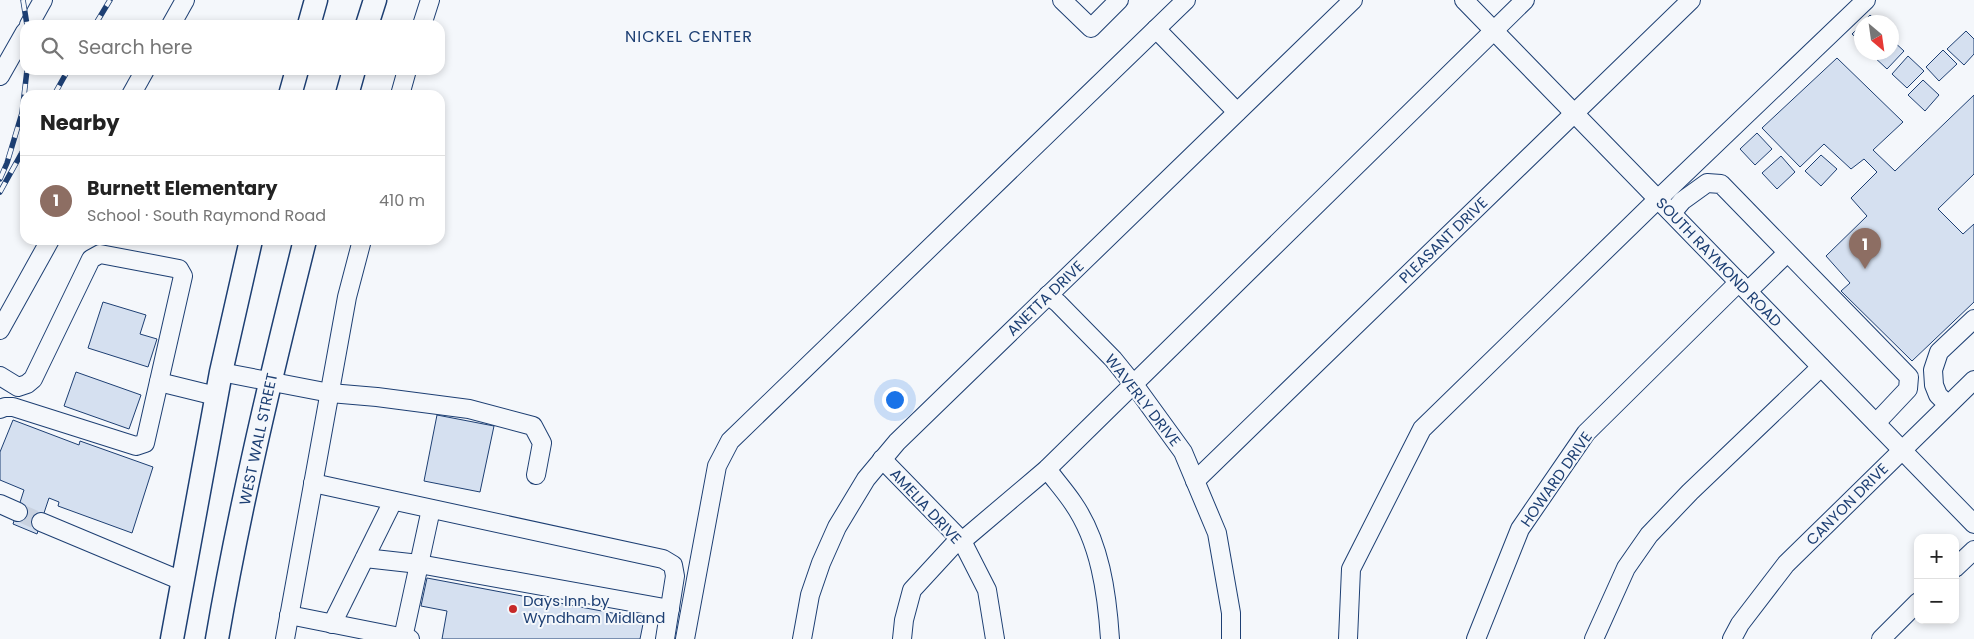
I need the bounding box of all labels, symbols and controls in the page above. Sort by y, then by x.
north arrow [1854,15,1899,60]
search box [20,20,445,75]
district label: NICKEL CENTER [625,25,753,48]
icon: search [38,34,66,62]
text: Search here [78,34,192,61]
text: Nearby [40,108,120,137]
text: Burnett Elementary [87,175,277,202]
text: 1 [53,189,59,212]
text: 410 m [379,189,425,212]
street label: PLEASANT DRIVE [1394,192,1492,288]
street label: SOUTH RAYMOND ROAD [1651,193,1787,331]
text: School · South Raymond Road [87,204,326,227]
pin: 1 [1849,228,1881,269]
street label: ANETTA DRIVE [1002,256,1088,340]
street label: WAVERLY DRIVE [1100,349,1186,451]
street label: WEST WALL STREET [234,371,282,507]
your location [882,387,908,413]
street label: HOWARD DRIVE [1515,427,1597,531]
street label: CANYON DRIVE [1801,458,1893,550]
street label: AMELIA DRIVE [885,464,967,548]
map controls [1914,534,1959,624]
button: + [1914,534,1959,579]
button: − [1914,579,1959,624]
place label: Days Inn by Wyndham Midland [523,590,665,628]
marker: Days Inn by Wyndham Midland [507,603,519,615]

